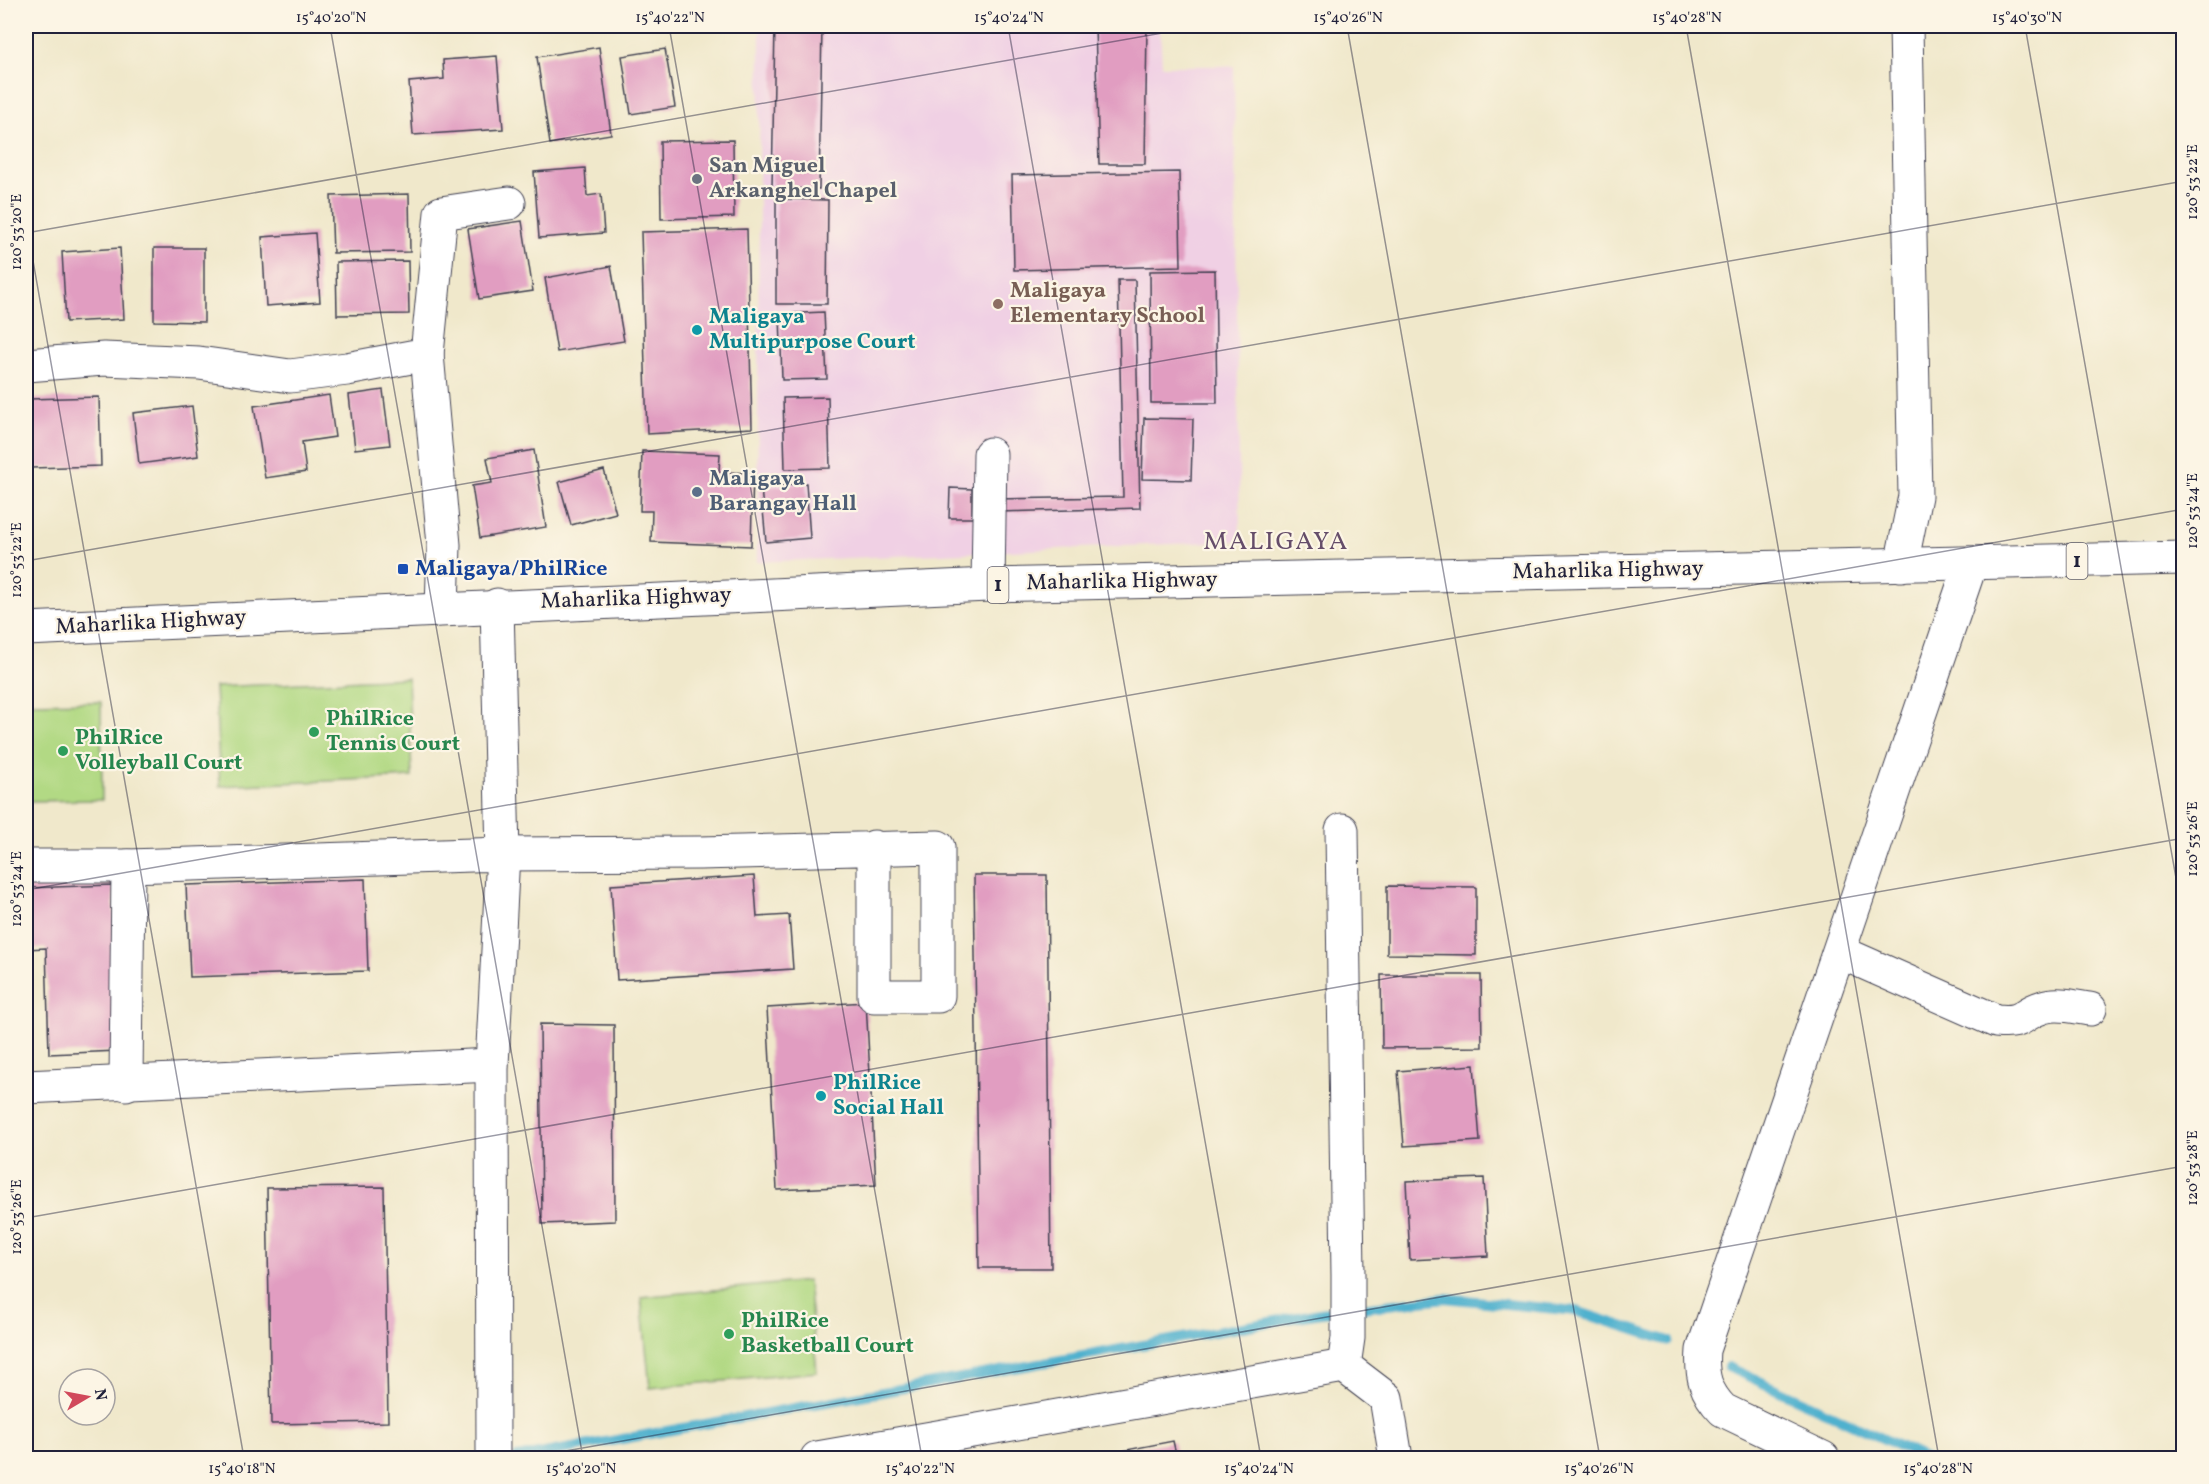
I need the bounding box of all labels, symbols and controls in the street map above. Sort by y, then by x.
text: 15°40'20"N [296,8,366,29]
text: 15°40'22"N [635,8,705,29]
text: 15°40'24"N [974,8,1044,29]
text: 15°40'26"N [1313,8,1383,29]
text: 15°40'28"N [1652,8,1722,29]
text: 15°40'30"N [1992,8,2062,29]
text: 120°53'22"E [2183,144,2204,220]
place label: San Miguel Arkanghel Chapel [709,151,897,207]
marker: San Miguel Arkanghel Chapel [690,172,704,186]
text: 120°53'20"E [7,194,28,270]
place label: Maligaya Elementary School [1010,276,1205,332]
marker: Maligaya Elementary School [991,297,1005,311]
place label: Maligaya Multipurpose Court [709,302,916,358]
marker: Maligaya Multipurpose Court [690,323,704,337]
place label: Maligaya Barangay Hall [709,464,857,520]
text: 120°53'24"E [2183,473,2204,549]
marker: Maligaya Barangay Hall [690,485,704,499]
text: 120°53'22"E [7,522,28,598]
district label: MALIGAYA [1203,524,1349,560]
road number: 1 [2066,543,2088,579]
place label: Maligaya/PhilRice [415,554,608,585]
street label: Maharlika Highway [1512,554,1704,588]
marker: Maligaya/PhilRice [396,562,410,576]
street label: Maharlika Highway [1026,565,1218,599]
road number: 1 [988,567,1008,603]
street label: Maharlika Highway [540,580,732,618]
street label: Maharlika Highway [55,603,247,643]
place label: PhilRice Tennis Court [326,704,460,760]
place label: PhilRice Volleyball Court [75,723,242,779]
marker: PhilRice Tennis Court [307,725,321,739]
marker: PhilRice Volleyball Court [56,744,70,758]
text: 120°53'26"E [2183,801,2204,877]
text: 120°53'24"E [7,851,28,927]
place label: PhilRice Social Hall [833,1068,944,1124]
marker: PhilRice Social Hall [814,1089,828,1103]
text: 120°53'28"E [2183,1130,2204,1206]
text: 120°53'26"E [7,1179,28,1255]
place label: PhilRice Basketball Court [741,1306,914,1362]
marker: PhilRice Basketball Court [722,1327,736,1341]
north arrow [57,1367,117,1427]
text: N [88,1387,112,1403]
text: 15°40'18"N [208,1459,276,1480]
text: 15°40'20"N [546,1459,616,1480]
text: 15°40'22"N [885,1459,955,1480]
text: 15°40'24"N [1224,1459,1294,1480]
text: 15°40'26"N [1564,1459,1634,1480]
text: 15°40'28"N [1903,1459,1973,1480]

